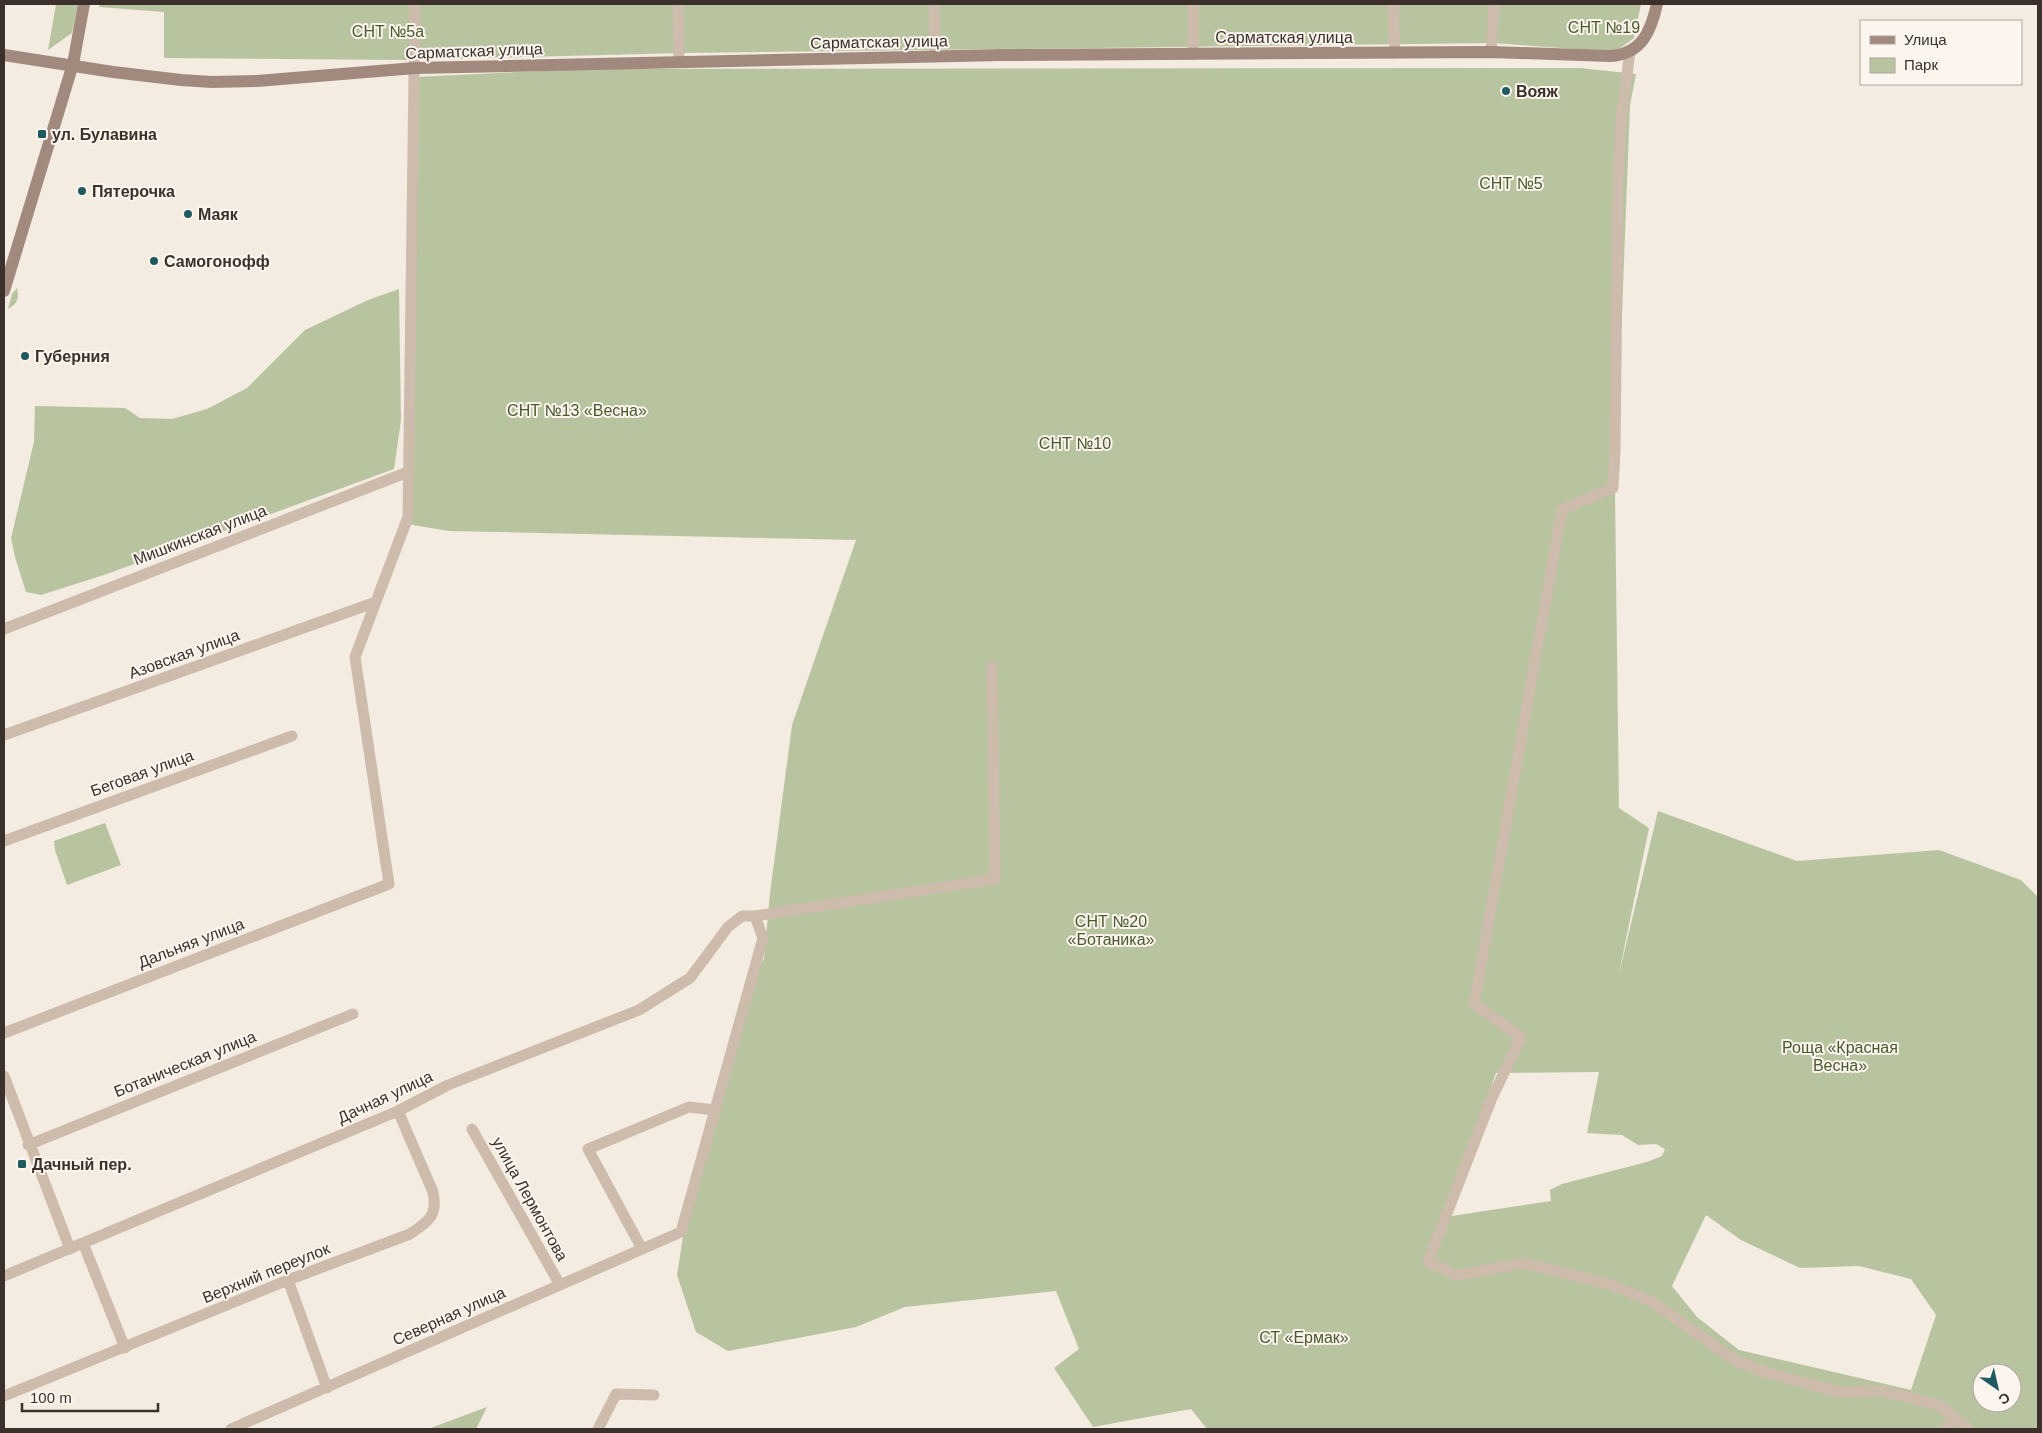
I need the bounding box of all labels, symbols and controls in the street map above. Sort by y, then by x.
park label: СНТ №19 [1568,19,1640,36]
legend [1860,20,2022,85]
park label: СНТ №5а [352,23,424,40]
street label: Сарматская улица [1215,29,1353,46]
text: Улица [1904,31,1947,48]
street label: Сарматская улица [810,32,948,52]
street label: Сарматская улица [405,40,543,62]
text: Парк [1904,56,1938,73]
place label: Вояж [1516,83,1558,100]
marker: Вояж [1500,85,1512,97]
place label: ул. Булавина [52,126,157,143]
marker: ул. Булавина [36,128,48,140]
park label: СНТ №5 [1479,175,1543,192]
place label: Пятерочка [92,183,175,200]
marker: Пятерочка [76,185,88,197]
place label: Маяк [198,206,239,223]
marker: Маяк [182,208,194,220]
place label: Самогонофф [164,253,270,270]
marker: Самогонофф [148,255,160,267]
place label: Губерния [35,348,110,365]
marker: Губерния [19,350,31,362]
park label: СНТ №13 «Весна» [507,402,647,419]
park label: СНТ №10 [1039,435,1111,452]
street label: Мишкинская улица [131,502,269,568]
street label: Азовская улица [126,626,242,682]
street label: Беговая улица [88,746,196,799]
park label: СНТ №20 «Ботаника» [1068,913,1155,948]
street label: Дальняя улица [136,915,246,971]
street label: Ботаническая улица [112,1028,258,1100]
park label: Роща «Красная Весна» [1782,1039,1898,1074]
street label: Дачная улица [335,1068,435,1126]
street label: улица Лермонтова [489,1134,571,1264]
place label: Дачный пер. [32,1156,132,1173]
marker: Дачный пер. [16,1158,28,1170]
street label: Верхний переулок [200,1239,333,1306]
street label: Северная улица [390,1284,508,1348]
park label: СТ «Ермак» [1259,1329,1349,1346]
north arrow [1972,1363,2022,1413]
scale bar [22,1380,159,1412]
text: 100 m [30,1389,72,1406]
text: С [1996,1389,2013,1408]

